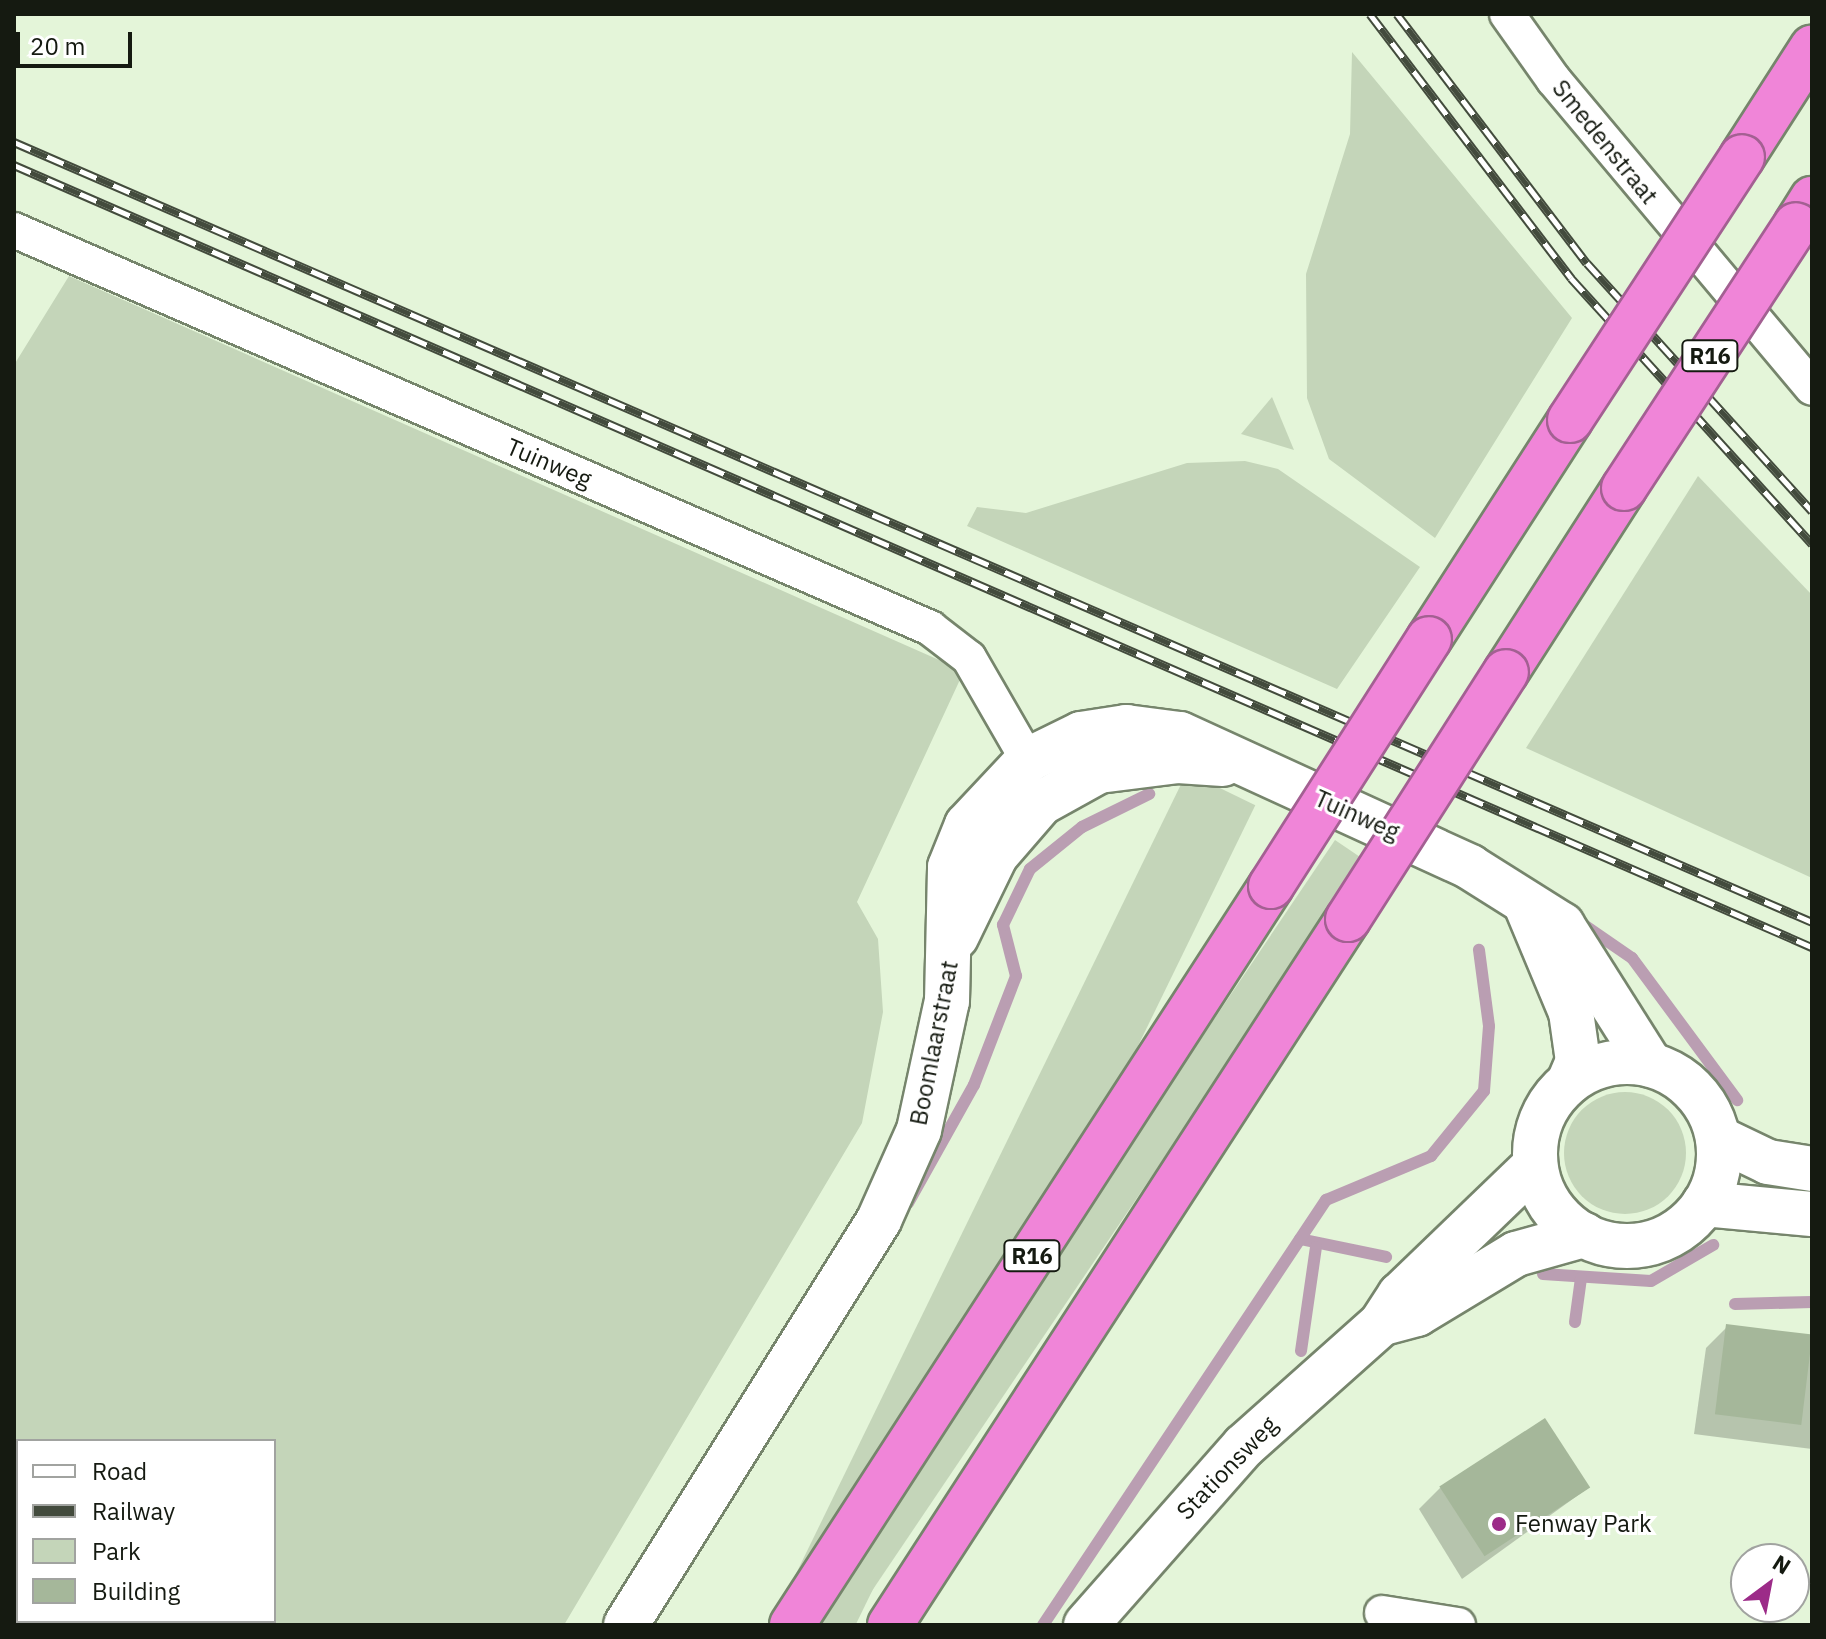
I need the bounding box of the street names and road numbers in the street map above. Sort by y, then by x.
street label: Smedenstraat [1546,74,1664,210]
road number: R16 [1680,338,1740,374]
street label: Tuinweg [502,432,596,494]
street label: Tuinweg [1310,784,1404,846]
street label: Boomlaarstraat [904,958,964,1128]
road number: R16 [1002,1238,1062,1274]
street label: Stationsweg [1171,1410,1283,1526]

